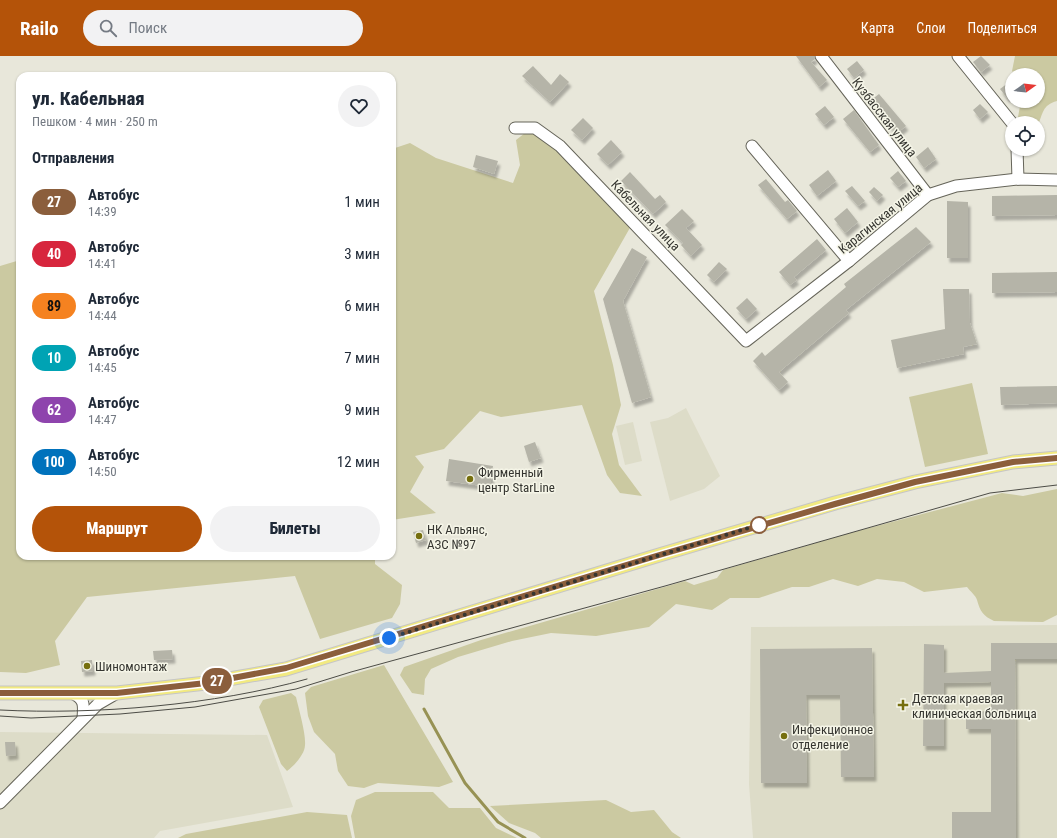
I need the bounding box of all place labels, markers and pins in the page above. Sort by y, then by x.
place label: Фирменный центр StarLine [478,465,555,495]
marker: Фирменный центр StarLine [465,474,475,484]
unlabelled marker [750,516,768,534]
place label: НК Альянс, АЗС №97 [427,522,487,552]
marker: НК Альянс, АЗС №97 [414,531,424,541]
place label: Шиномонтаж [95,659,168,674]
marker: Шиномонтаж [82,661,92,671]
place label: Детская краевая клиническая больница [912,691,1037,721]
marker: Детская краевая клиническая больница [897,699,909,711]
place label: Инфекционное отделение [792,722,873,752]
marker: Инфекционное отделение [779,731,789,741]

